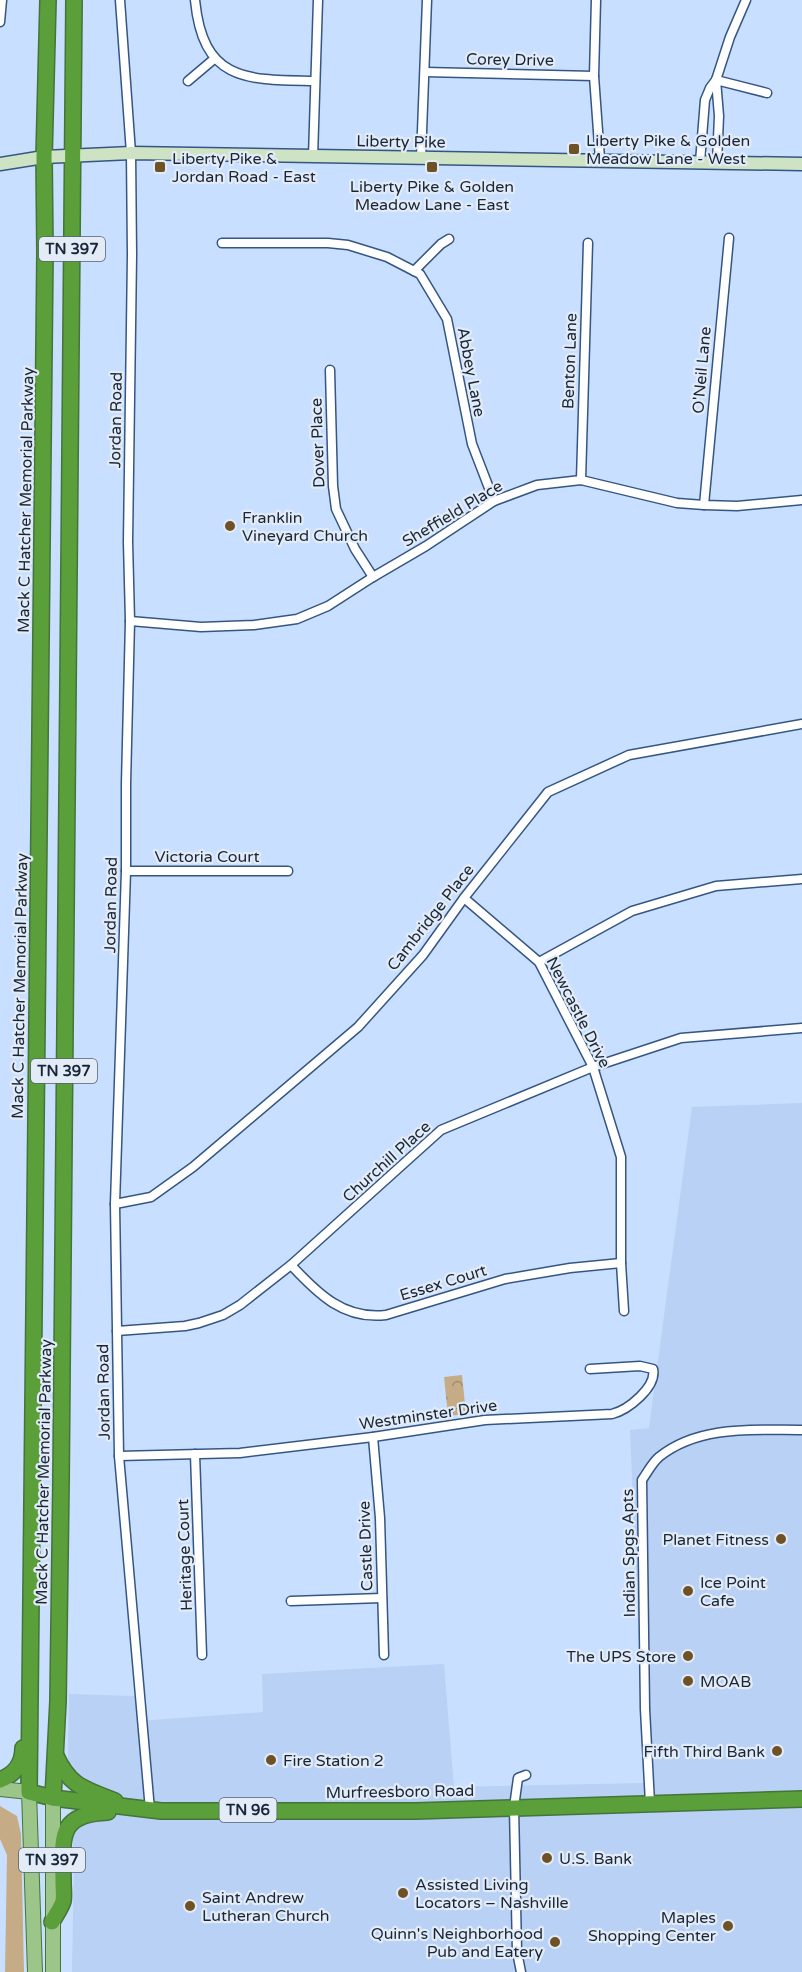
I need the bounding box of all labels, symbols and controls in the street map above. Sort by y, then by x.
street label: Corey Drive [466,49,554,71]
street label: Liberty Pike [356,131,446,153]
place label: Liberty Pike & Golden Meadow Lane - West [586,131,750,169]
marker: Liberty Pike & Golden Meadow Lane - West [567,142,581,156]
place label: Liberty Pike & Jordan Road - East [172,149,316,187]
marker: Liberty Pike & Jordan Road - East [153,160,167,174]
marker: Liberty Pike & Golden Meadow Lane - East [425,160,439,174]
place label: Liberty Pike & Golden Meadow Lane - East [350,177,514,215]
road number: TN 397 [39,237,105,261]
street label: Benton Lane [558,313,582,409]
street label: Abbey Lane [453,326,489,419]
street label: O'Neil Lane [688,326,716,414]
street label: Mack C Hatcher Memorial Parkway [14,367,38,633]
street label: Jordan Road [105,372,127,468]
street label: Dover Place [306,398,330,488]
street label: Sheffield Place [399,476,506,552]
place label: Franklin Vineyard Church [242,508,368,546]
marker: Franklin Vineyard Church [223,519,237,533]
street label: Victoria Court [154,847,260,867]
street label: Mack C Hatcher Memorial Parkway [8,853,32,1119]
street label: Jordan Road [100,857,122,953]
street label: Cambridge Place [383,860,479,975]
street label: Newcastle Drive [541,954,615,1071]
road number: TN 397 [31,1059,97,1083]
street label: Churchill Place [338,1117,435,1207]
street label: Essex Court [397,1260,489,1306]
street label: Mack C Hatcher Memorial Parkway [32,1339,56,1605]
street label: Jordan Road [93,1344,115,1440]
street label: Westminster Drive [358,1395,498,1435]
street label: Indian Spgs Apts [618,1489,640,1617]
street label: Heritage Court [173,1499,197,1611]
street label: Castle Drive [354,1500,378,1592]
place label: Planet Fitness [662,1530,769,1550]
marker: Planet Fitness [774,1532,788,1546]
place label: Ice Point Cafe [700,1573,766,1611]
marker: Ice Point Cafe [681,1584,695,1598]
place label: The UPS Store [566,1647,676,1667]
marker: The UPS Store [681,1649,695,1663]
place label: MOAB [700,1672,751,1692]
marker: MOAB [681,1674,695,1688]
place label: Fifth Third Bank [643,1742,765,1762]
marker: Fifth Third Bank [770,1744,784,1758]
place label: Fire Station 2 [283,1751,384,1771]
marker: Fire Station 2 [264,1753,278,1767]
street label: Murfreesboro Road [325,1781,475,1803]
road number: TN 96 [220,1798,276,1822]
road number: TN 397 [19,1848,85,1872]
place label: U.S. Bank [559,1849,632,1869]
marker: U.S. Bank [540,1851,554,1865]
place label: Assisted Living Locators – Nashville [415,1875,569,1913]
marker: Assisted Living Locators – Nashville [396,1886,410,1900]
place label: Saint Andrew Lutheran Church [202,1888,330,1926]
marker: Saint Andrew Lutheran Church [183,1899,197,1913]
place label: Maples Shopping Center [588,1908,717,1946]
marker: Maples Shopping Center [721,1919,735,1933]
place label: Quinn's Neighborhood Pub and Eatery [371,1924,543,1962]
marker: Quinn's Neighborhood Pub and Eatery [548,1935,562,1949]

